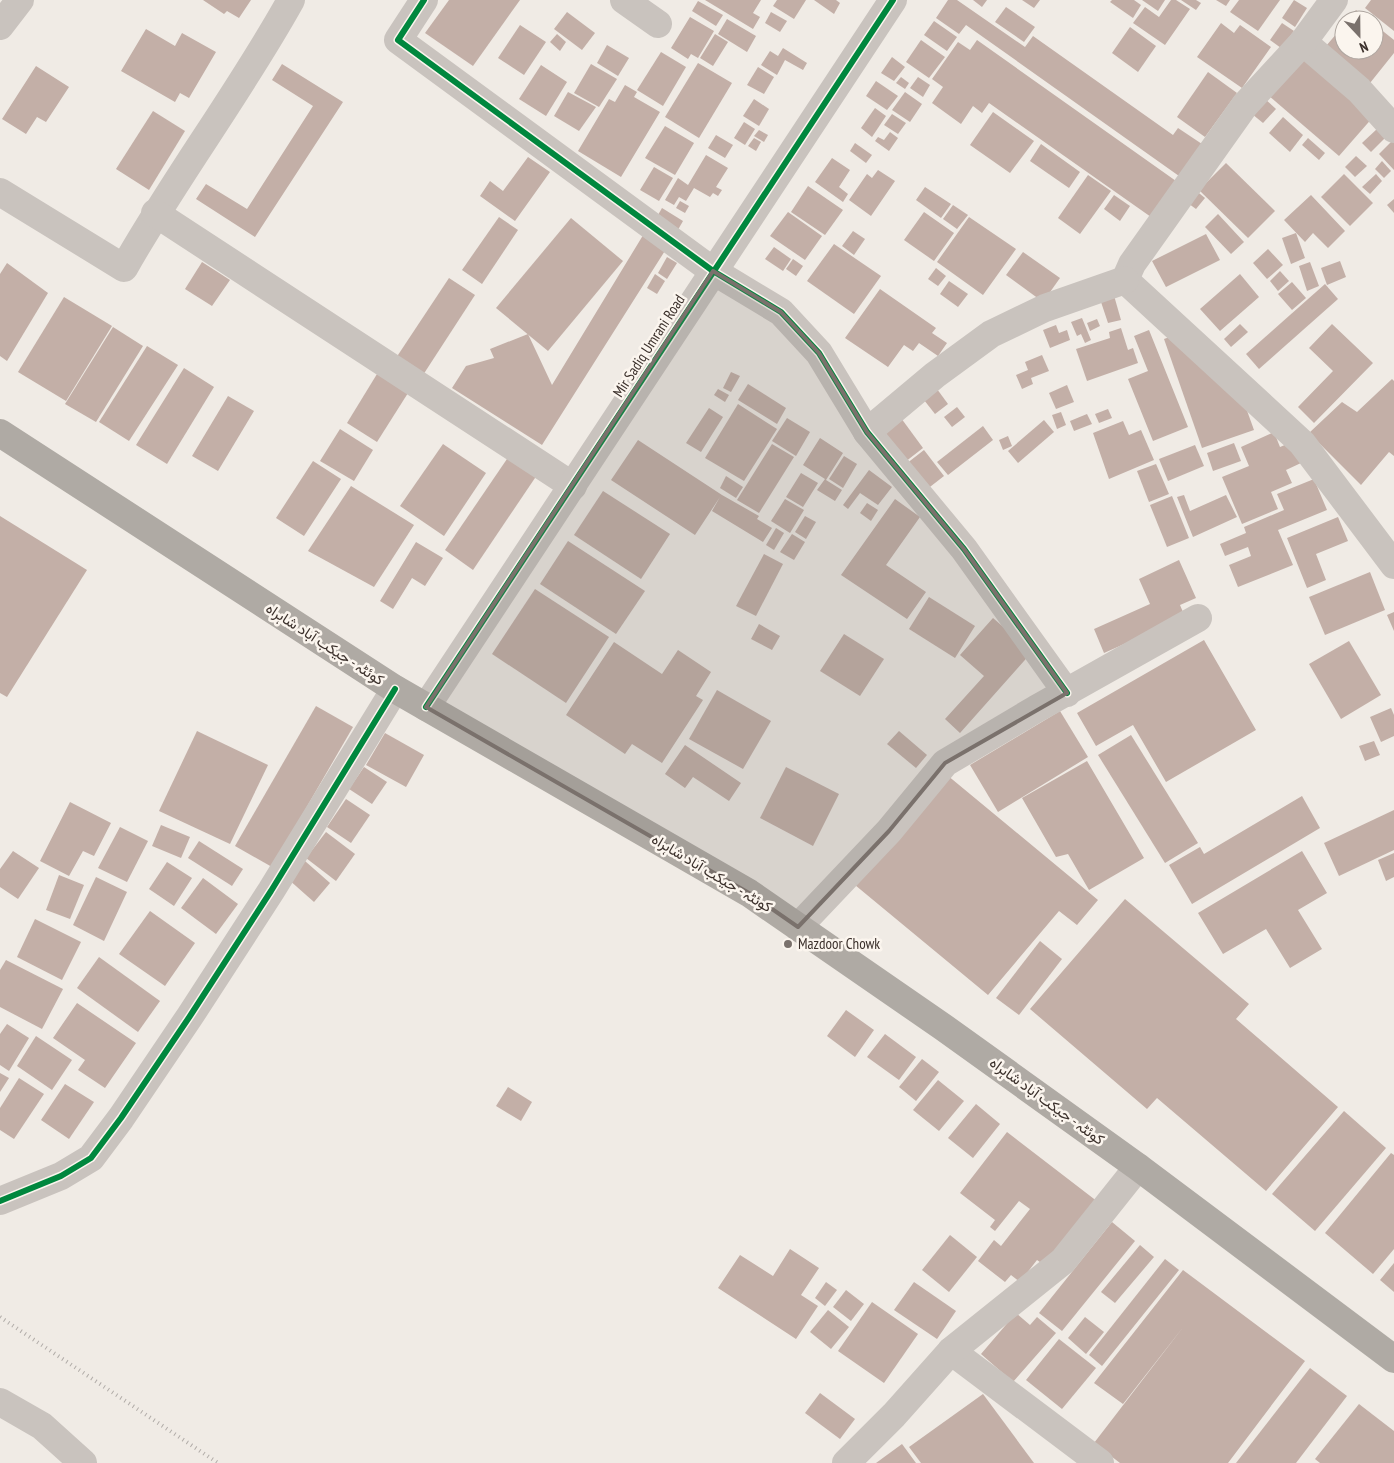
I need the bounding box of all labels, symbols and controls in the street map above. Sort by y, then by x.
north arrow [1334,10,1384,60]
text: N [1357,37,1371,57]
street label: Mir Sadiq Umrani Road [608,291,689,400]
street label: کوئٹہ - جیکب آباد شاہراہ [262,598,388,690]
street label: کوئٹہ - جیکب آباد شاہراہ [648,829,776,917]
place label: Mazdoor Chowk [798,934,880,953]
marker: Mazdoor Chowk [782,938,794,950]
street label: کوئٹہ - جیکب آباد شاہراہ [986,1053,1109,1150]

